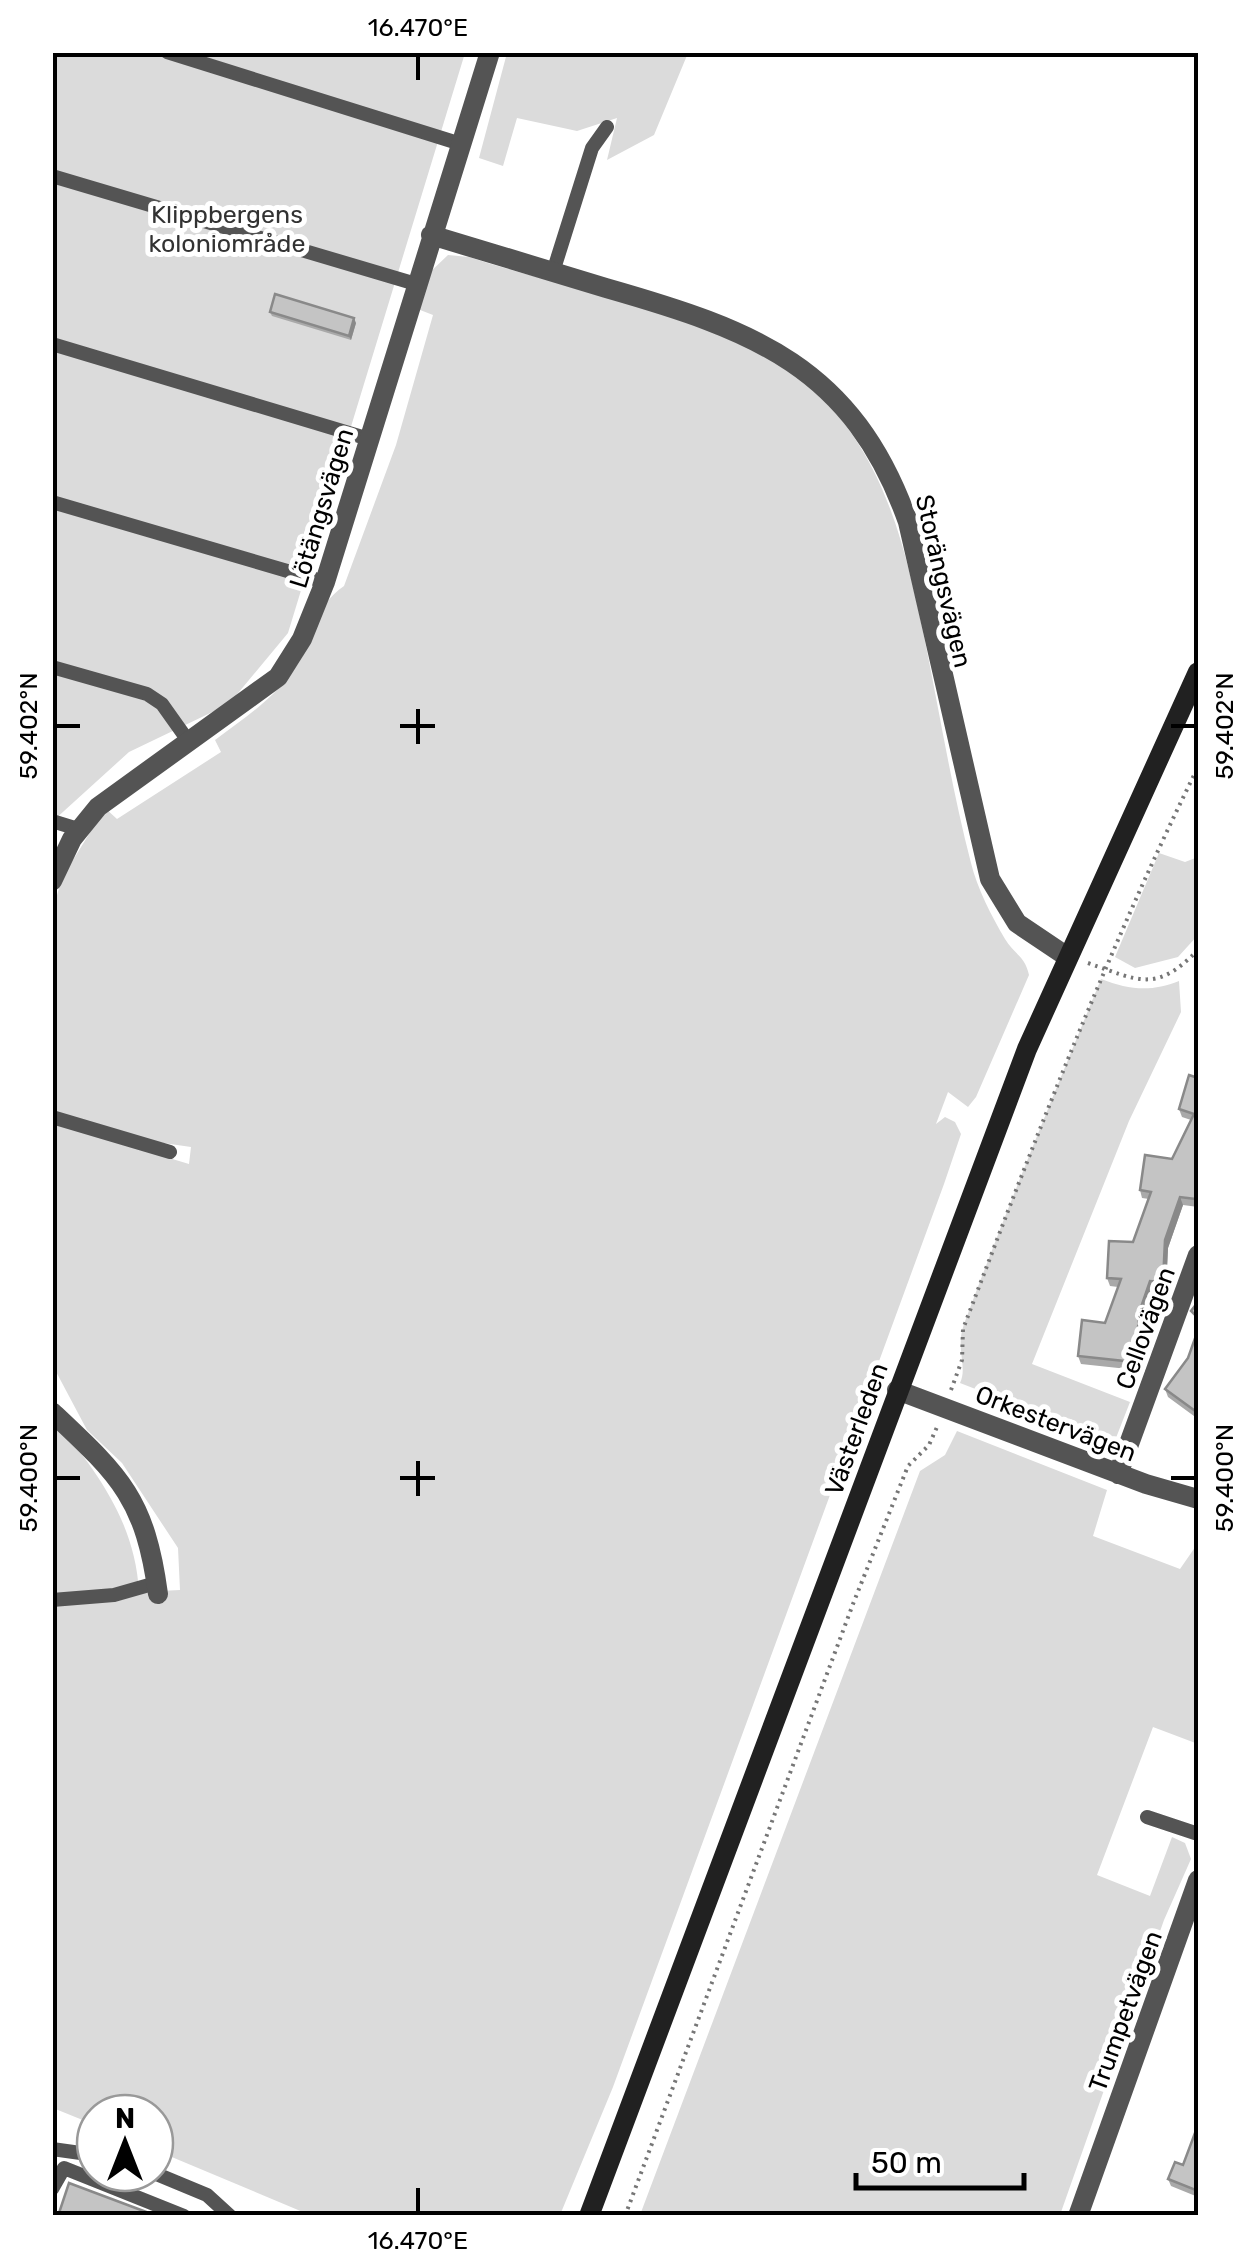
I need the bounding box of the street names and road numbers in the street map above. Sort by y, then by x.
street label: Lötängsvägen [283,425,359,591]
street label: Storängsvägen [910,492,977,670]
street label: Cellovägen [1110,1263,1181,1393]
street label: Västerleden [819,1359,894,1499]
street label: Orkestervägen [971,1379,1140,1467]
street label: Trumpetvägen [1083,1927,1168,2096]

